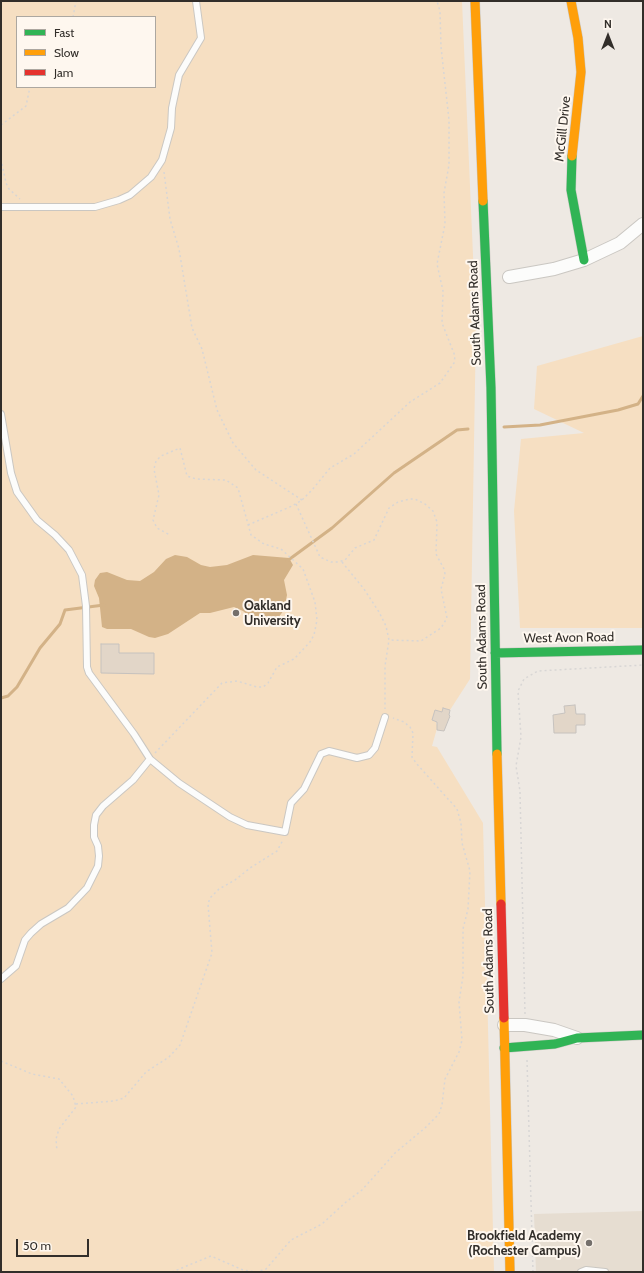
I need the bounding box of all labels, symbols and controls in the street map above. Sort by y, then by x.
legend [16,16,156,88]
north arrow [588,16,628,56]
text: N [604,17,612,31]
text: Fast [54,25,74,40]
text: Slow [54,45,79,60]
text: Jam [54,65,73,80]
street label: McGill Drive [552,95,574,163]
street label: South Adams Road [465,260,485,366]
street label: South Adams Road [473,584,491,690]
place label: Oakland University [244,598,301,629]
marker: Oakland University [231,608,241,618]
street label: West Avon Road [524,629,614,647]
street label: South Adams Road [480,908,498,1014]
place label: Brookfield Academy (Rochester Campus) [467,1228,581,1259]
scale bar [18,1231,91,1257]
text: 50 m [23,1238,51,1253]
marker: Brookfield Academy (Rochester Campus) [584,1238,594,1248]

